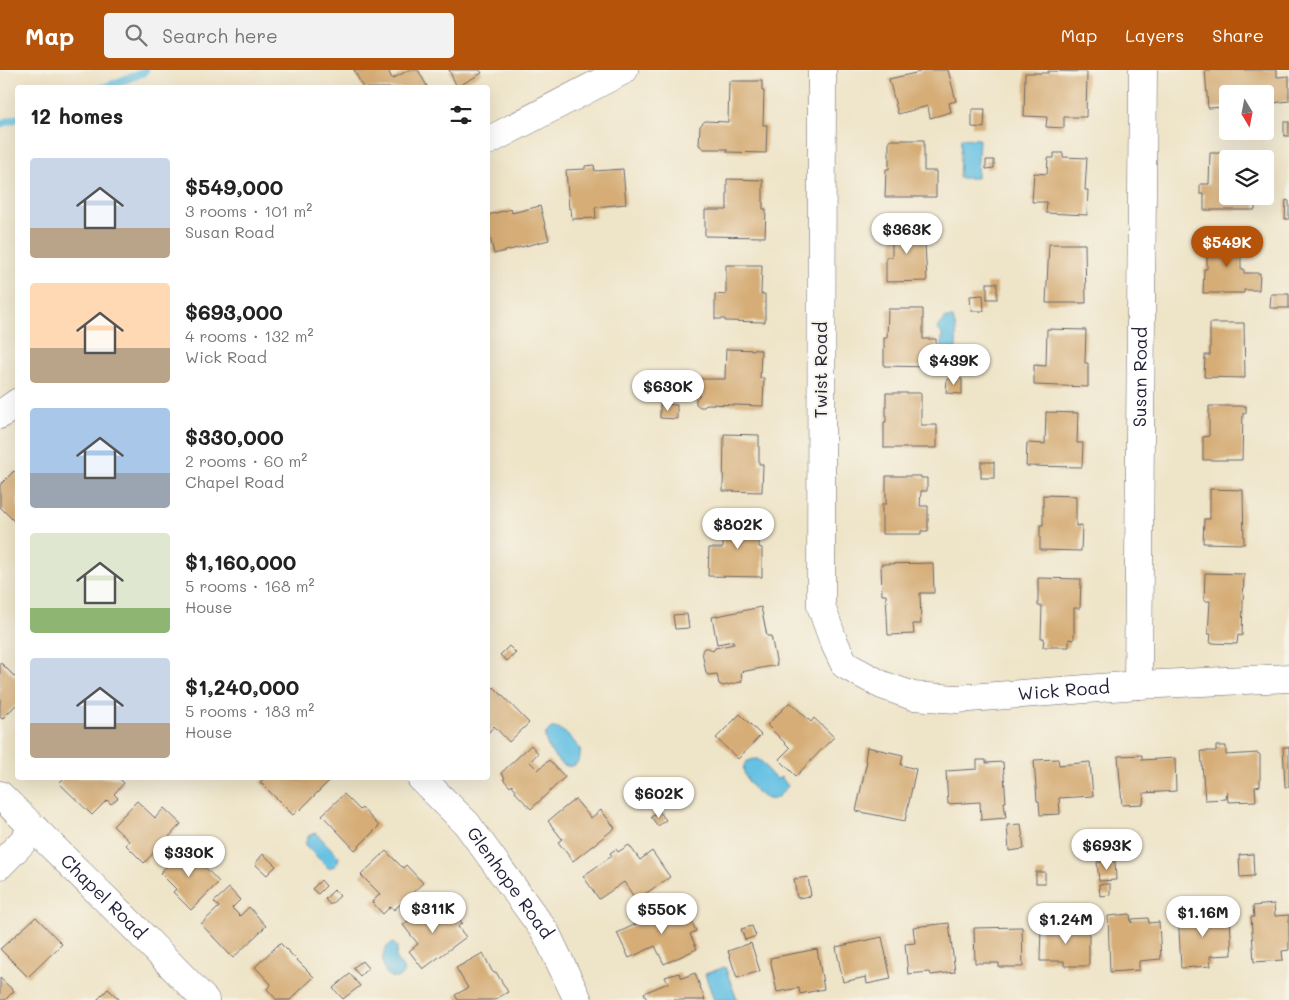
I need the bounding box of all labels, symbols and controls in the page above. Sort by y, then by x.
search box [104,13,454,58]
text: Map [25,20,74,51]
icon: search [122,21,150,49]
text: Search here [162,23,278,48]
text: Map [1061,23,1097,47]
text: Layers [1125,23,1184,47]
text: Share [1212,23,1264,47]
north arrow [1219,85,1274,140]
map controls [1219,85,1274,205]
icon: filters [447,101,475,129]
text: 12 homes [30,102,123,129]
button: layers [1219,150,1274,205]
text: $549,000 [185,173,283,200]
icon: home [70,178,130,238]
text: 3 rooms · 101 m² [185,200,312,221]
pin: $363K [872,212,942,255]
text: $363K [882,218,932,239]
text: Susan Road [185,221,274,242]
pin: $549K [1192,226,1262,268]
text: $549K [1202,231,1252,252]
text: $693,000 [185,298,283,325]
icon: home [70,303,130,363]
street label: Twist Road [808,322,832,418]
text: 4 rooms · 132 m² [185,325,314,346]
street label: Susan Road [1127,327,1152,427]
pin: $439K [919,344,989,386]
text: Wick Road [185,346,267,367]
text: $439K [929,349,979,370]
pin: $630K [633,370,703,412]
text: $630K [643,375,693,396]
text: $330,000 [185,423,284,450]
icon: home [70,428,130,488]
text: 2 rooms · 60 m² [185,450,307,471]
text: Chapel Road [185,471,284,492]
pin: $802K [703,508,773,550]
text: $802K [713,513,763,534]
text: $1,160,000 [185,548,296,575]
icon: home [70,553,130,613]
text: 5 rooms · 168 m² [185,575,315,596]
text: House [185,596,232,617]
text: $1,240,000 [185,673,299,700]
street label: Wick Road [1017,674,1111,705]
icon: home [70,678,130,738]
text: 5 rooms · 183 m² [185,700,314,721]
text: House [185,721,232,742]
pin: $602K [624,776,694,819]
text: $602K [634,782,684,803]
street label: Glenhope Road [462,822,559,943]
pin: $693K [1072,828,1142,871]
text: $693K [1082,834,1132,855]
pin: $330K [154,836,224,878]
text: $330K [164,841,214,862]
street label: Chapel Road [56,848,152,944]
pin: $311K [398,892,468,934]
pin: $550K [627,892,697,935]
pin: $1.16M [1162,896,1244,938]
text: $311K [411,897,455,918]
text: $550K [637,898,687,919]
text: $1.16M [1177,901,1229,922]
pin: $1.24M [1025,902,1107,945]
text: $1.24M [1039,908,1093,929]

